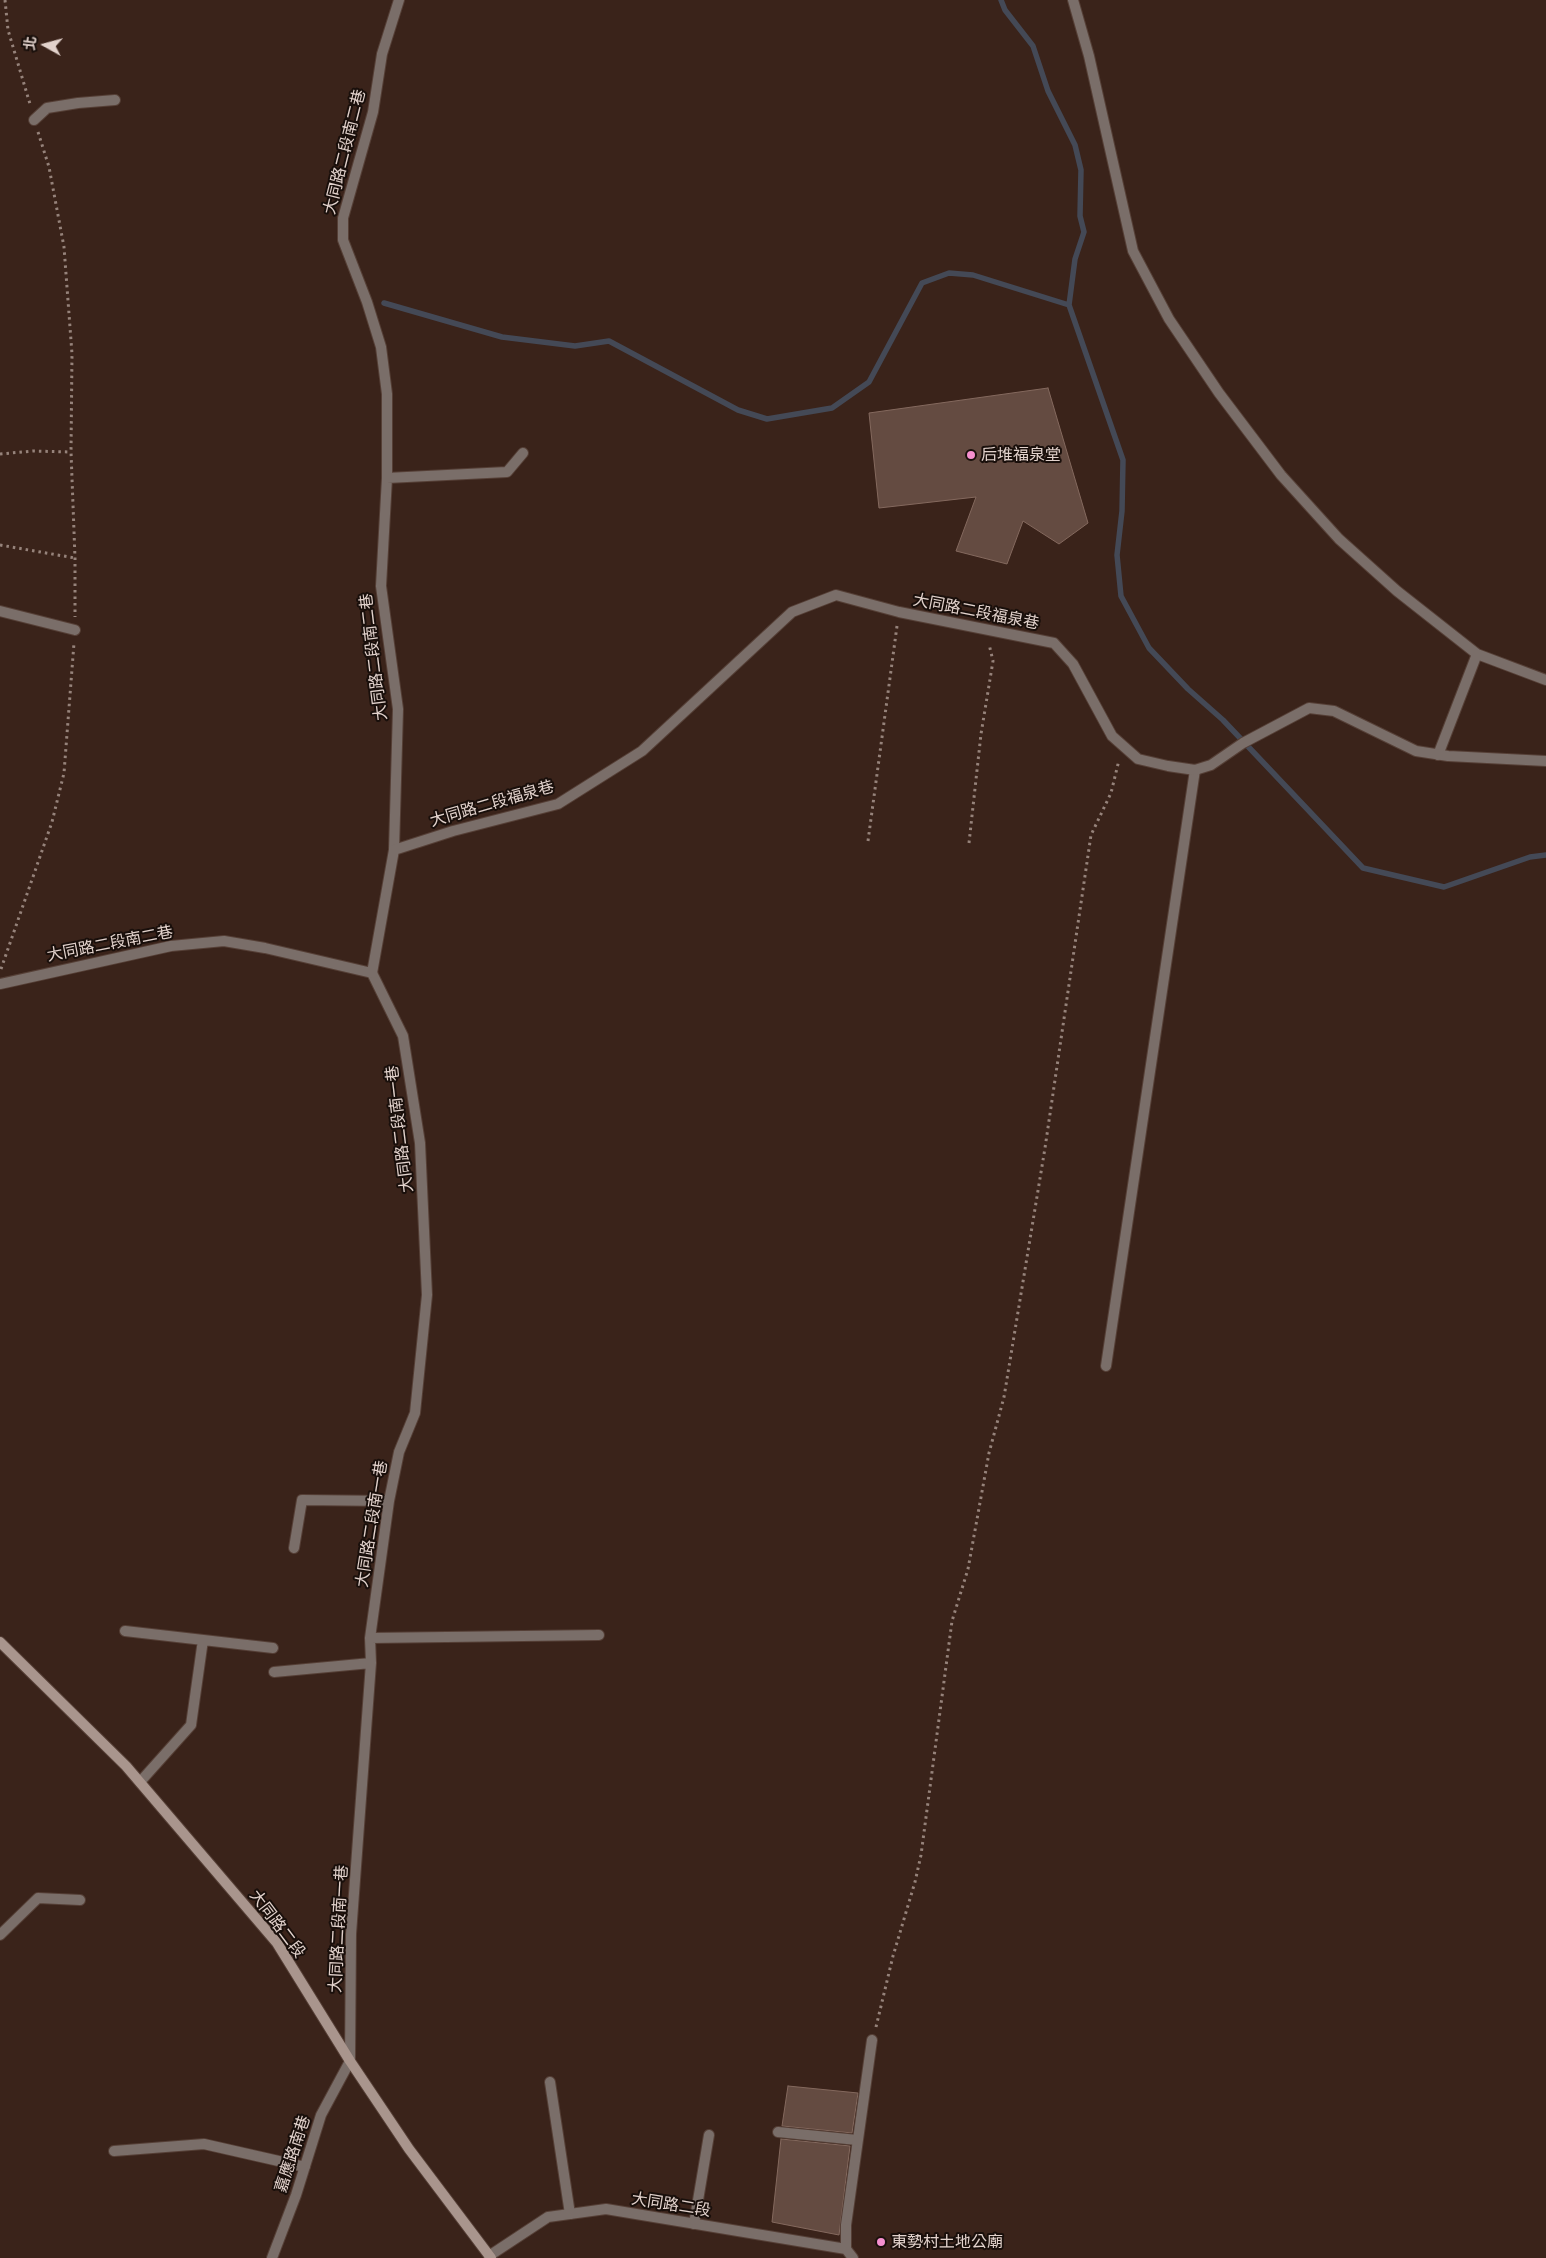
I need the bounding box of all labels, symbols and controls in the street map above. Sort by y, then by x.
north arrow [20,20,70,70]
text: 北 [20,35,40,51]
street label: 大同路二段南二巷 [320,88,370,216]
place label: 后堆福泉堂 [981,445,1061,465]
marker: 后堆福泉堂 [965,449,977,461]
street label: 大同路二段福泉巷 [911,590,1041,634]
street label: 大同路二段南二巷 [357,592,391,722]
street label: 大同路二段福泉巷 [428,777,556,831]
street label: 大同路二段南二巷 [45,922,175,966]
street label: 大同路二段南一巷 [383,1064,417,1194]
street label: 大同路二段南一巷 [353,1459,391,1589]
street label: 大同路二段南一巷 [326,1865,352,1993]
street label: 大同路二段 [245,1886,309,1962]
street label: 嘉應路南巷 [272,2113,314,2195]
street label: 大同路二段 [630,2189,712,2221]
place label: 東勢村土地公廟 [891,2232,1003,2252]
marker: 東勢村土地公廟 [875,2236,887,2248]

